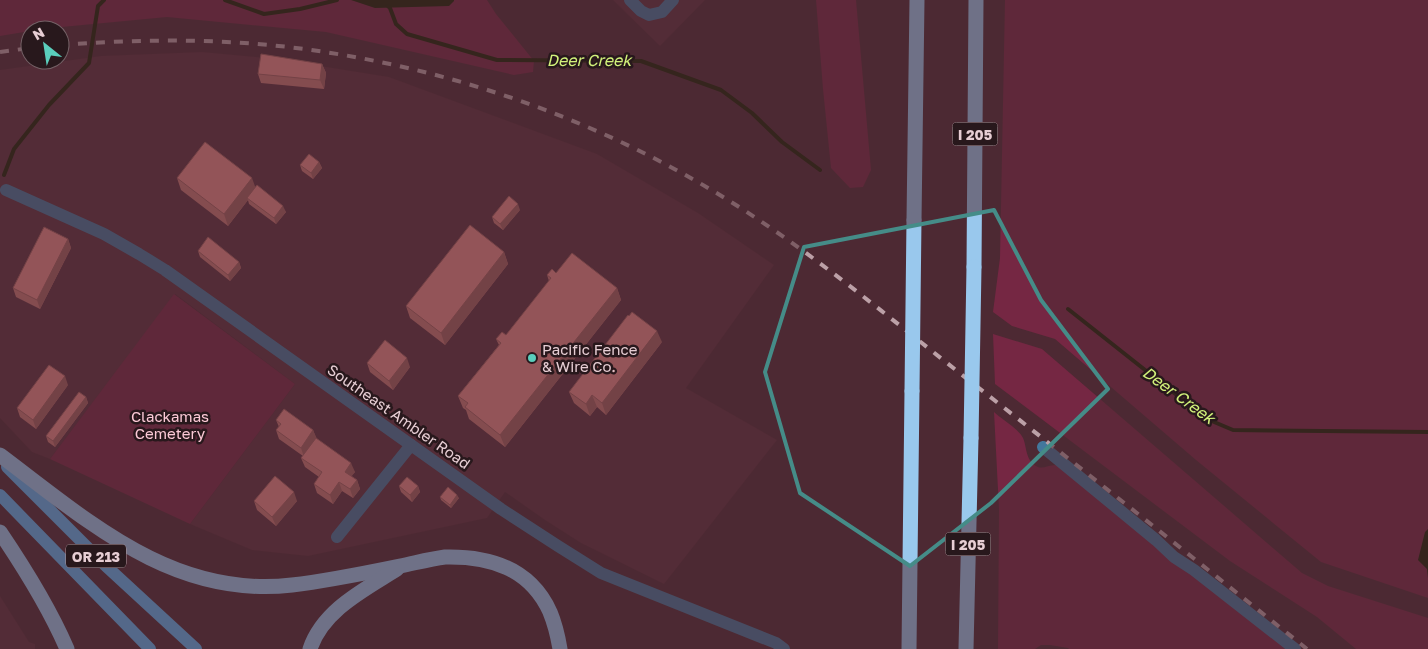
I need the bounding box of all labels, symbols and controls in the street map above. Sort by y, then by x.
north arrow [20,20,70,70]
text: N [29,23,47,43]
water label: Deer Creek [547,50,633,70]
road number: I 205 [952,122,998,146]
place label: Pacific Fence & Wire Co. [542,340,638,375]
marker: Pacific Fence & Wire Co. [526,352,538,364]
street label: Southeast Ambler Road [324,360,474,472]
water label: Deer Creek [1139,362,1221,429]
park label: Clackamas Cemetery [131,407,209,442]
road number: I 205 [946,532,990,556]
road number: OR 213 [66,544,126,568]

